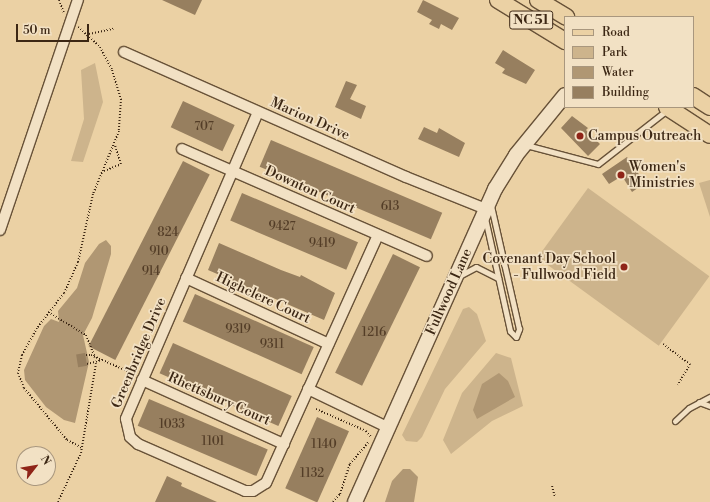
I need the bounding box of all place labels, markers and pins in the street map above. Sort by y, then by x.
place label: Campus Outreach [588,128,701,144]
marker: Campus Outreach [575,131,585,141]
place label: Women's Ministries [629,159,694,192]
marker: Women's Ministries [616,170,626,180]
place label: Covenant Day School - Fullwood Field [483,251,616,284]
marker: Covenant Day School - Fullwood Field [619,262,629,272]

